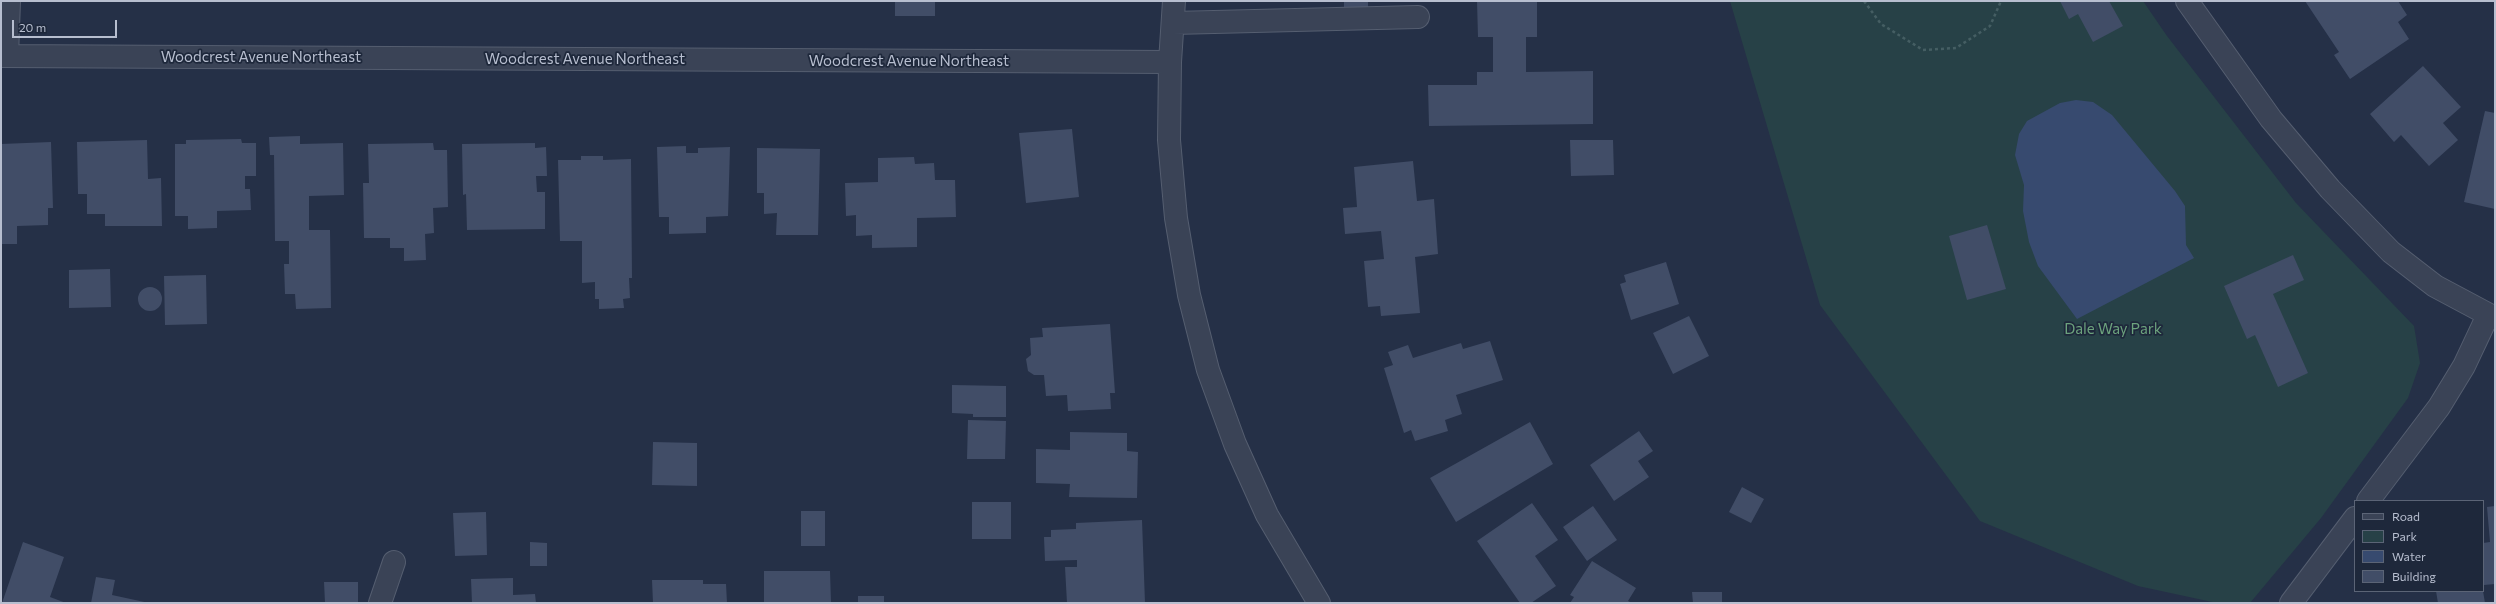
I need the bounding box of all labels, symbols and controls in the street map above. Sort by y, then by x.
scale bar [14,12,119,38]
text: 20 m [19,20,46,34]
street label: Woodcrest Avenue Northeast [161,48,361,66]
street label: Woodcrest Avenue Northeast [485,50,685,68]
street label: Woodcrest Avenue Northeast [809,52,1009,70]
park label: Dale Way Park [2064,320,2162,338]
legend [2354,500,2484,592]
text: Road [2392,509,2420,523]
text: Park [2392,529,2417,543]
text: Water [2392,549,2426,563]
text: Building [2392,569,2436,583]

